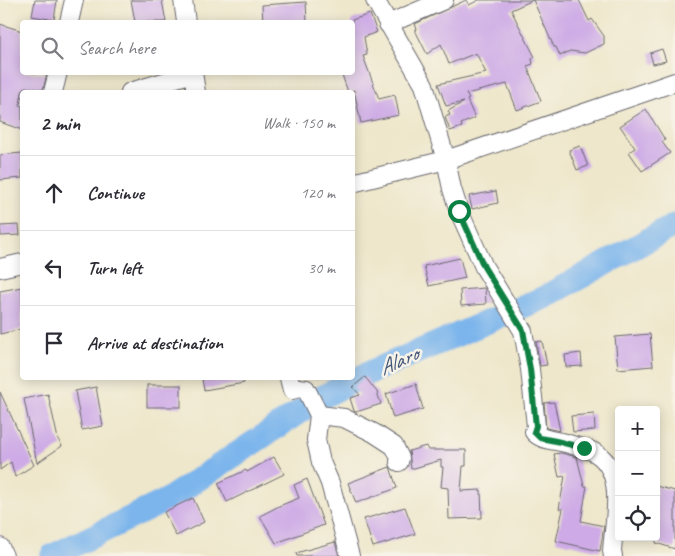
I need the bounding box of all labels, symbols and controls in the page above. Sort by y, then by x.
search box [20,20,355,75]
icon: search [38,34,66,62]
text: Search here [78,36,155,60]
text: 2 min [40,110,80,136]
text: Walk · 150 m [263,113,335,133]
icon: ahead [40,179,68,207]
text: Continue [87,181,144,205]
text: 120 m [301,183,335,203]
route start [448,200,471,223]
icon: left [40,254,68,282]
text: Turn left [87,256,142,280]
text: 30 m [308,258,335,278]
icon: arrive [40,329,68,357]
text: Arrive at destination [87,331,223,355]
water label: Alaro [374,338,426,382]
map controls [615,406,660,541]
button: + [615,406,660,451]
route end [573,437,596,460]
button: − [615,451,660,496]
button: locate [615,496,660,541]

